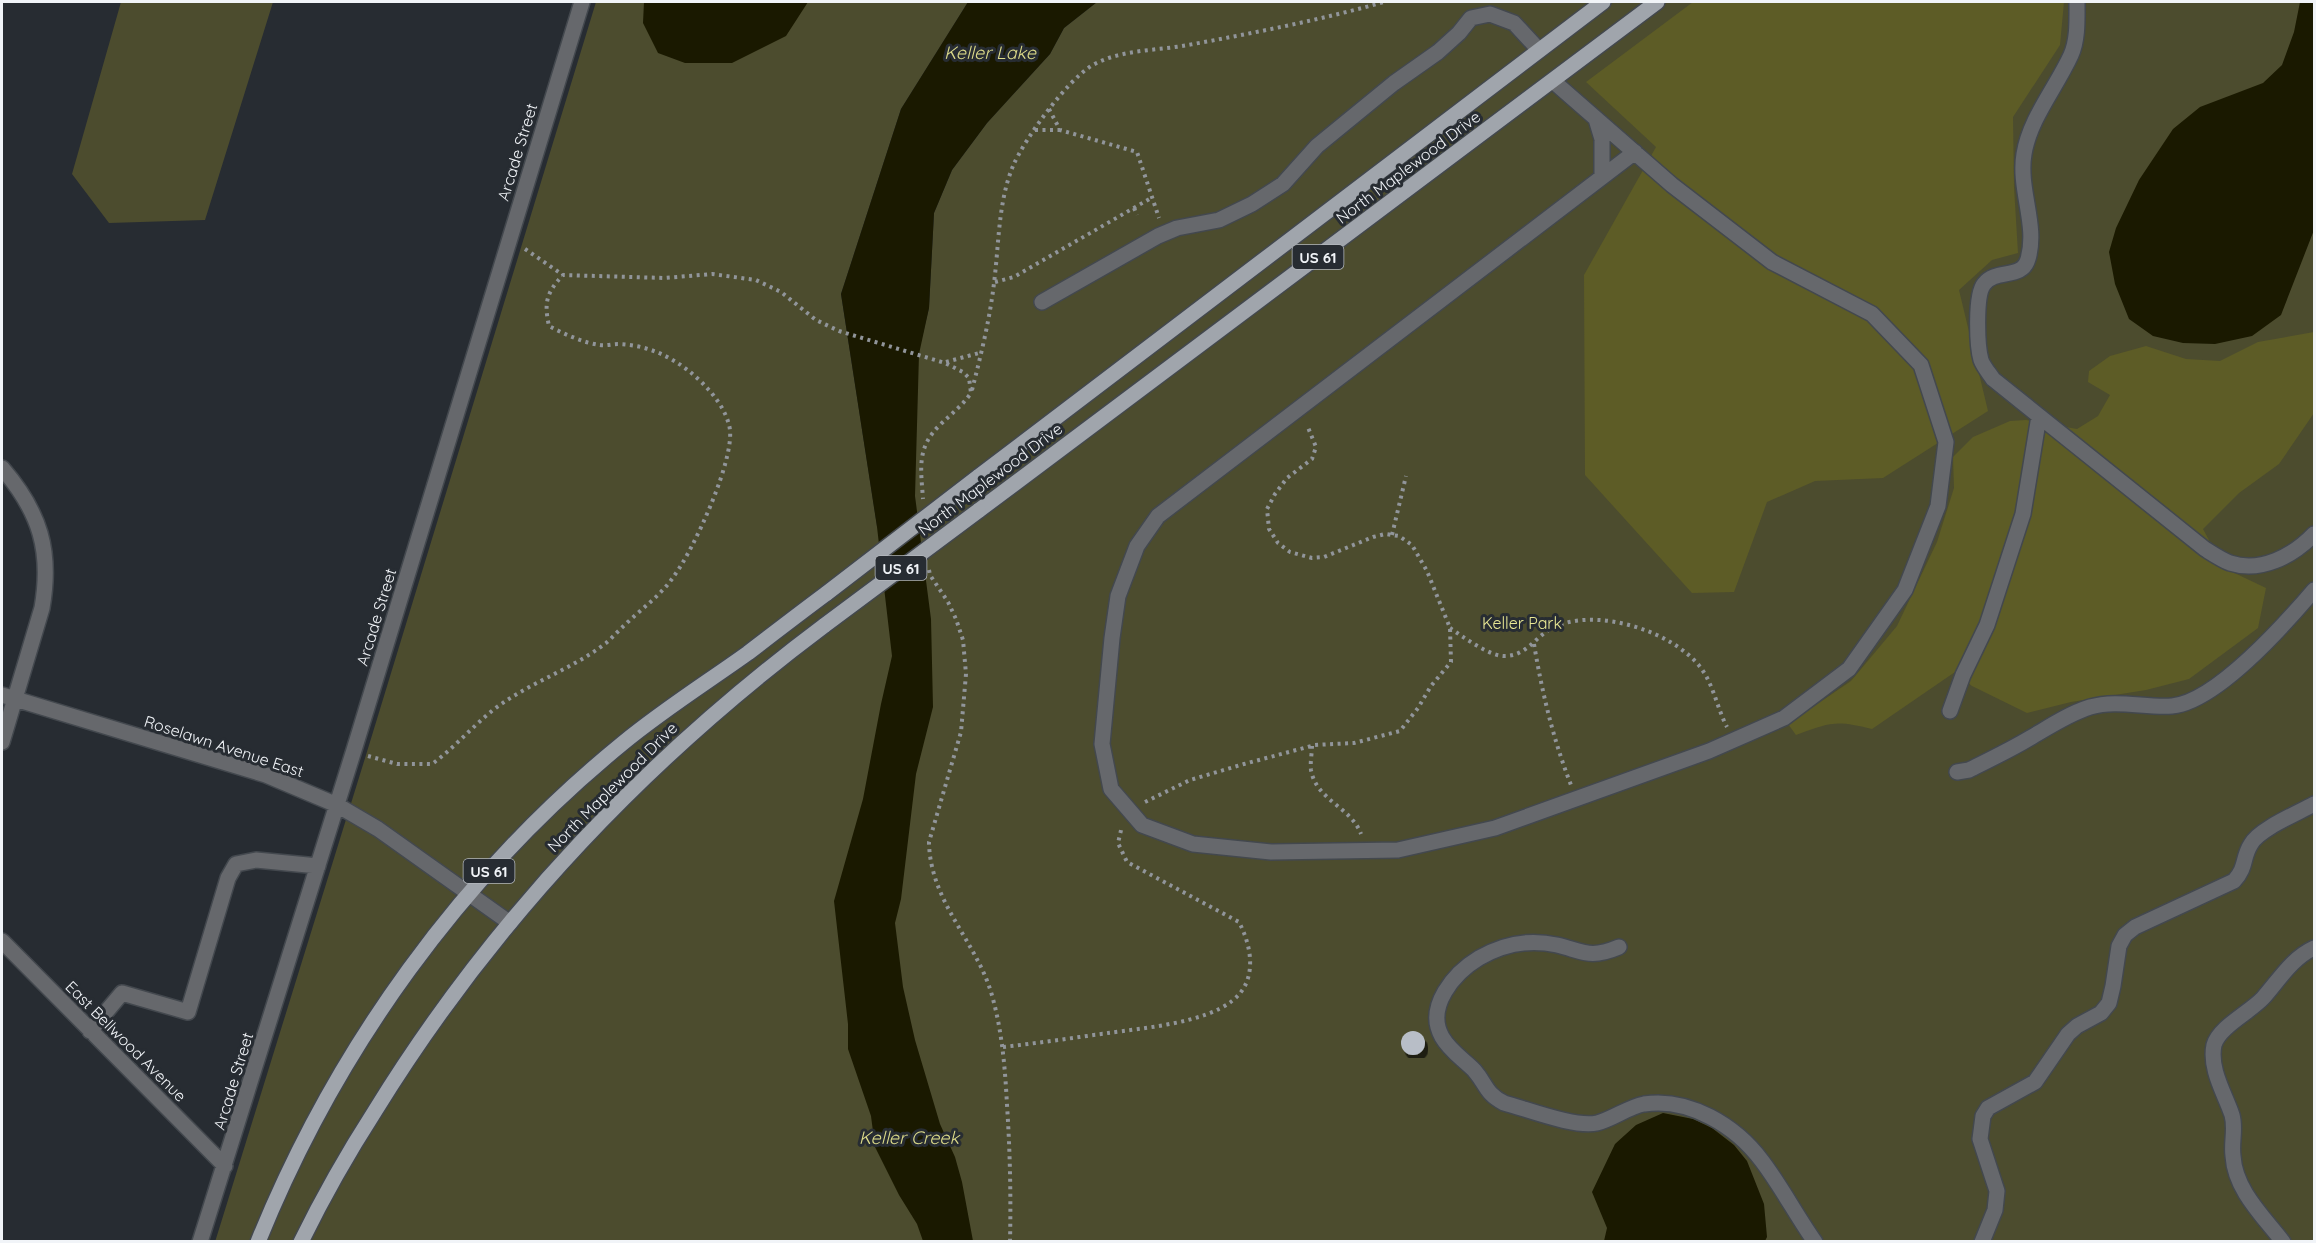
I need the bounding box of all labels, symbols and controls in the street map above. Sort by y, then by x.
water label: Keller Lake [944,41,1037,64]
street label: Arcade Street [493,101,541,203]
street label: North Maplewood Drive [1332,106,1484,228]
road number: US 61 [1292,245,1344,269]
street label: North Maplewood Drive [914,418,1066,540]
road number: US 61 [876,556,926,580]
street label: Arcade Street [352,566,400,668]
park label: Keller Park [1482,613,1562,633]
street label: Roselawn Avenue East [142,711,306,781]
street label: North Maplewood Drive [543,718,681,856]
road number: US 61 [464,859,514,883]
street label: East Bellwood Avenue [61,976,191,1106]
street label: Arcade Street [209,1030,257,1132]
water label: Keller Creek [859,1126,961,1149]

